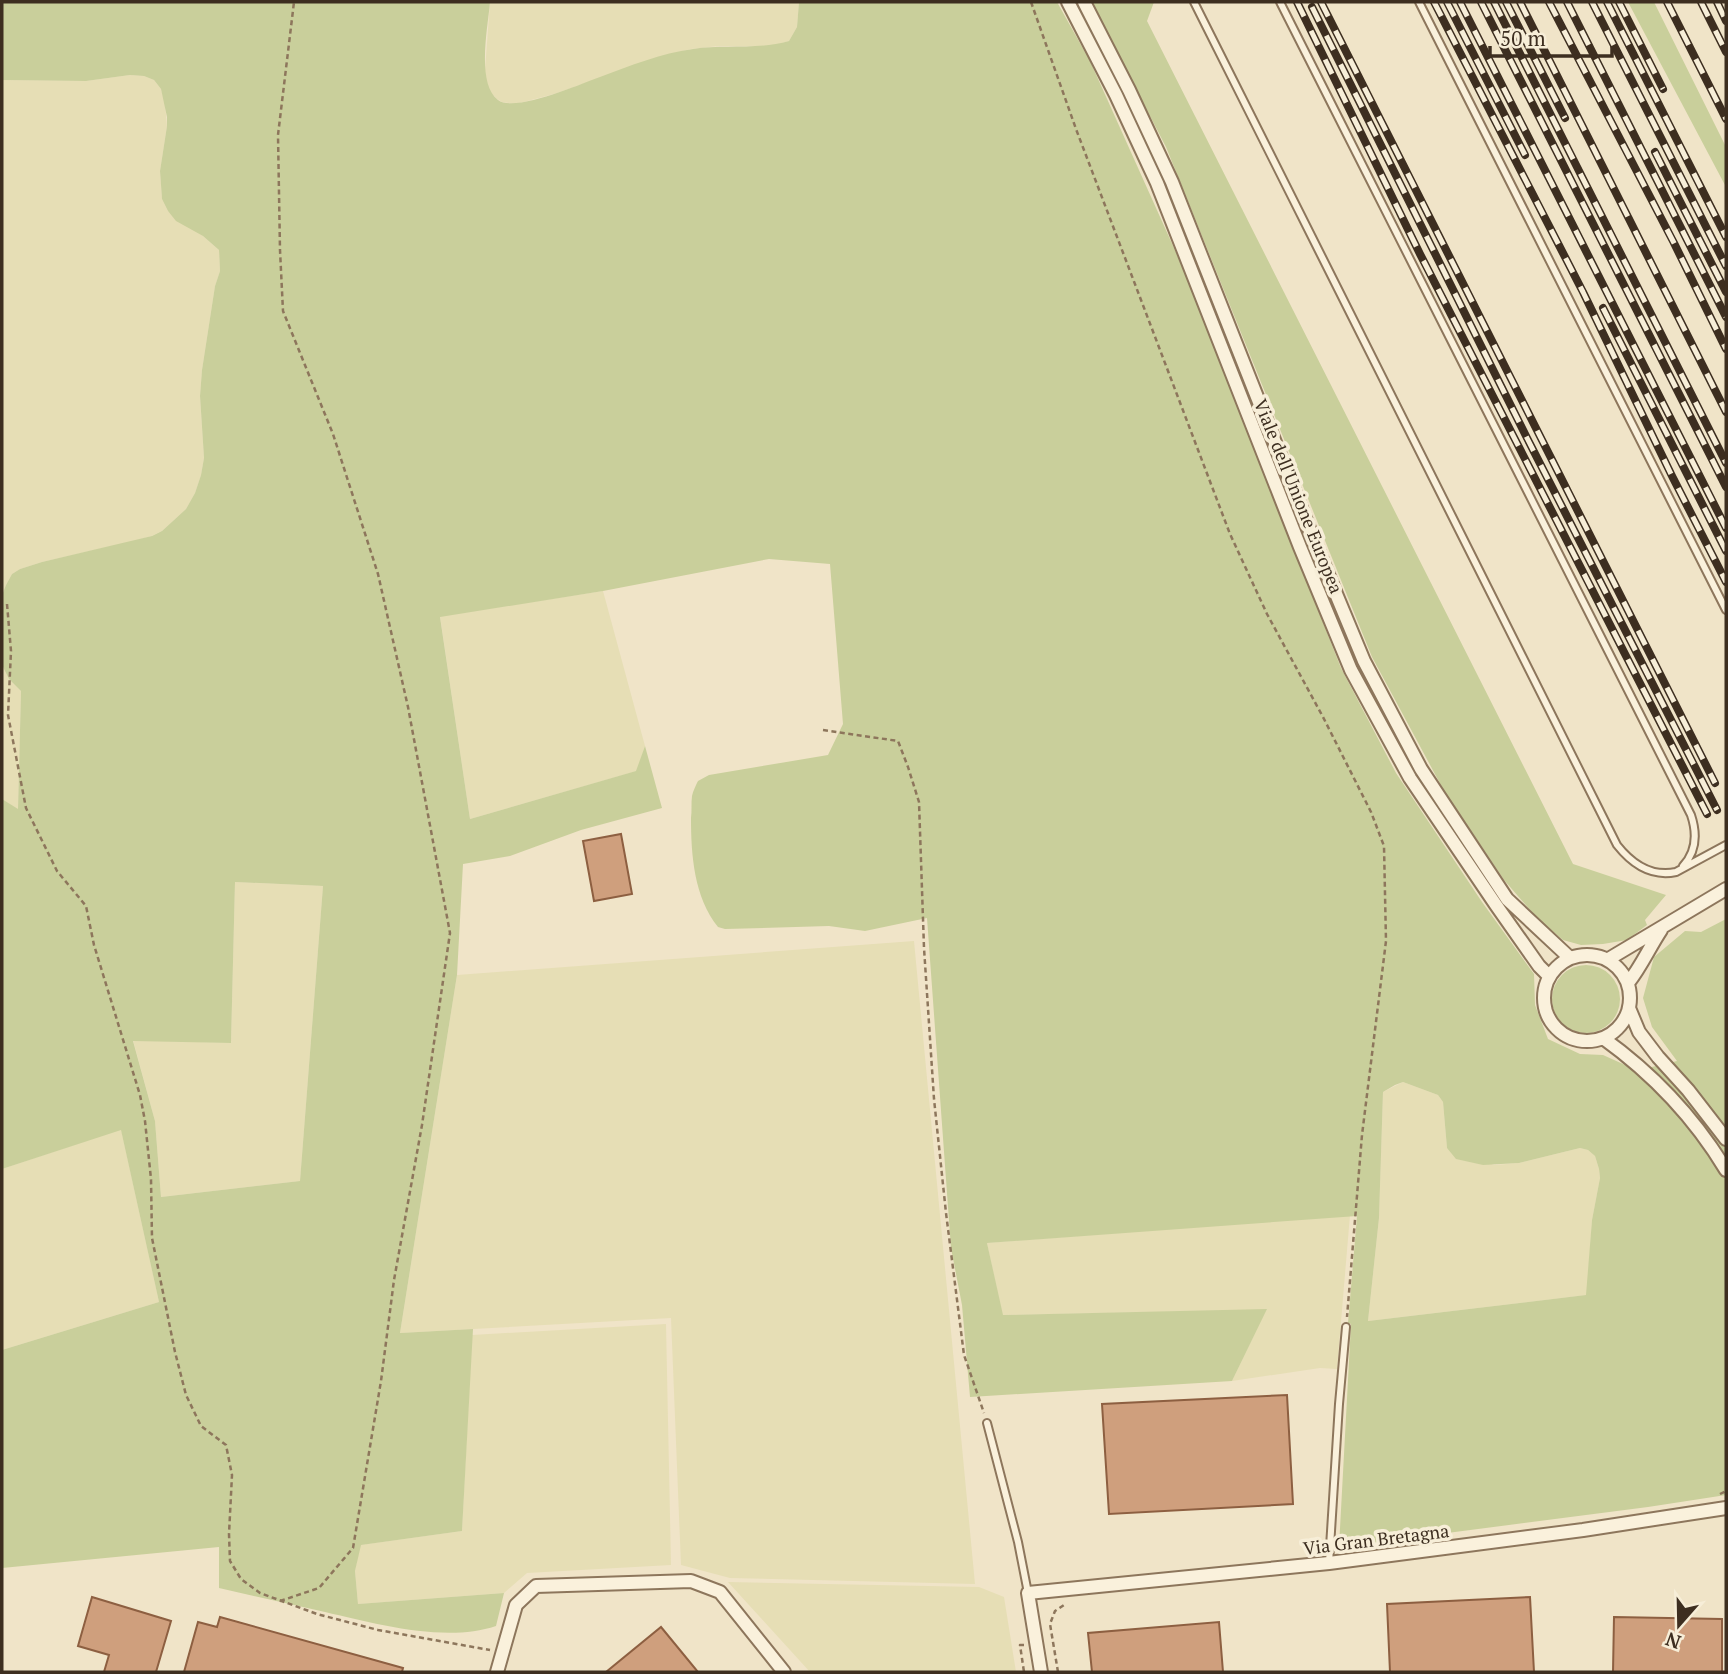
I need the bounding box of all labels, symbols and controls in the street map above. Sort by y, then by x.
scale bar [1490,14,1612,58]
text: 50 m [1500,24,1546,52]
street label: Viale dell'Unione Europea [1249,395,1349,597]
street label: Via Gran Bretagna [1302,1518,1450,1560]
north arrow [1644,1590,1714,1660]
text: N [1661,1627,1684,1656]

